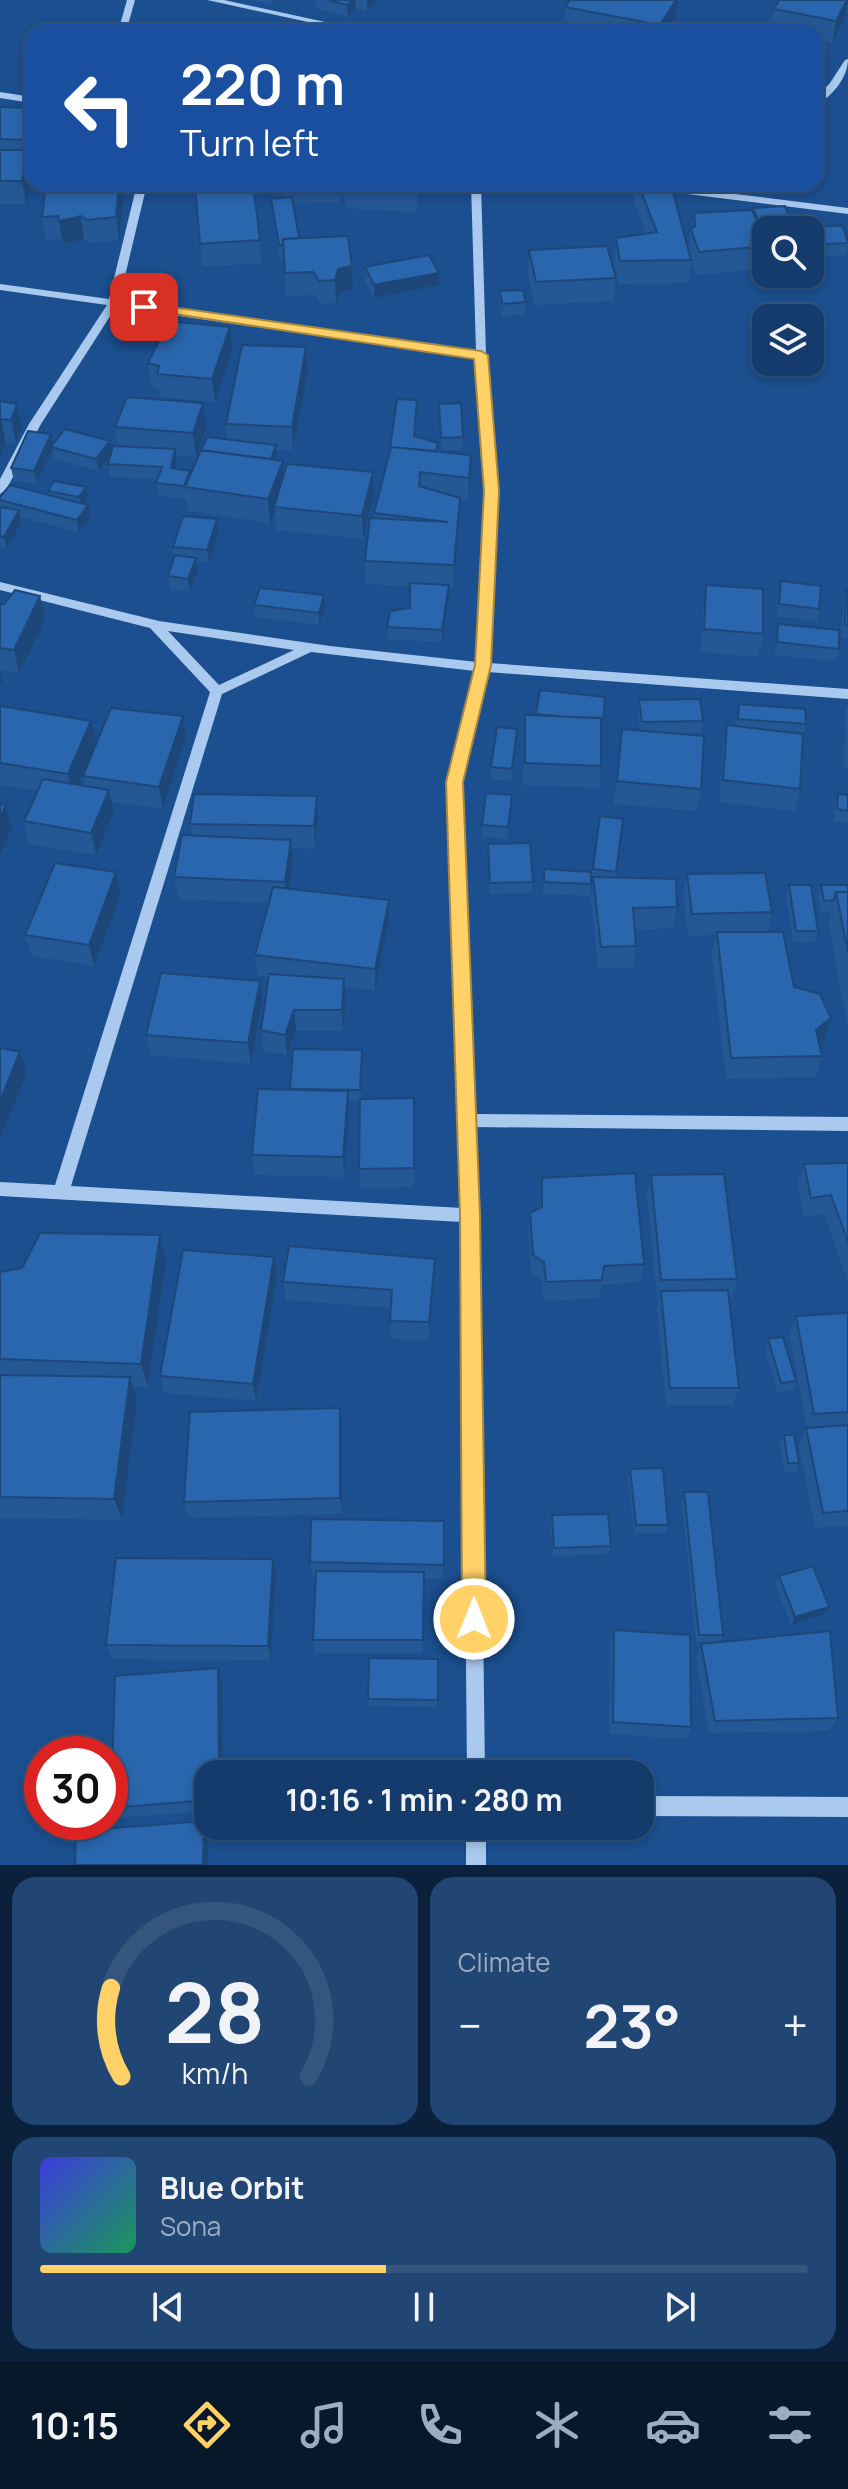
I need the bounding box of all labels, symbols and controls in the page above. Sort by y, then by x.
text: 220 m [180,45,345,122]
icon: left [48,56,152,160]
text: Turn left [180,118,319,167]
map controls [752,216,824,376]
button: search [752,216,824,288]
pin [110,273,178,341]
icon: arrive [122,285,166,329]
button: layers [752,304,824,376]
position arrow [432,1577,516,1661]
speed limit sign: 30 [24,1736,128,1840]
text: 10:16 · 1 min · 280 m [285,1779,563,1820]
text: Climate [458,1944,550,1980]
text: 28 [165,1954,265,2068]
text: 23° [583,1984,681,2066]
text: − [458,1995,482,2055]
text: + [783,1995,808,2055]
text: km/h [182,2054,248,2093]
text: Blue Orbit [160,2167,305,2208]
text: Sona [160,2208,221,2244]
icon: previous [146,2285,190,2329]
icon: pause [402,2285,446,2329]
icon: next [658,2285,702,2329]
icon: directions [179,2397,235,2453]
icon: music [296,2397,352,2453]
icon: phone [412,2397,468,2453]
icon: climate [529,2397,585,2453]
icon: car [645,2397,701,2453]
icon: filters [762,2397,818,2453]
text: 10:15 [30,2401,119,2450]

